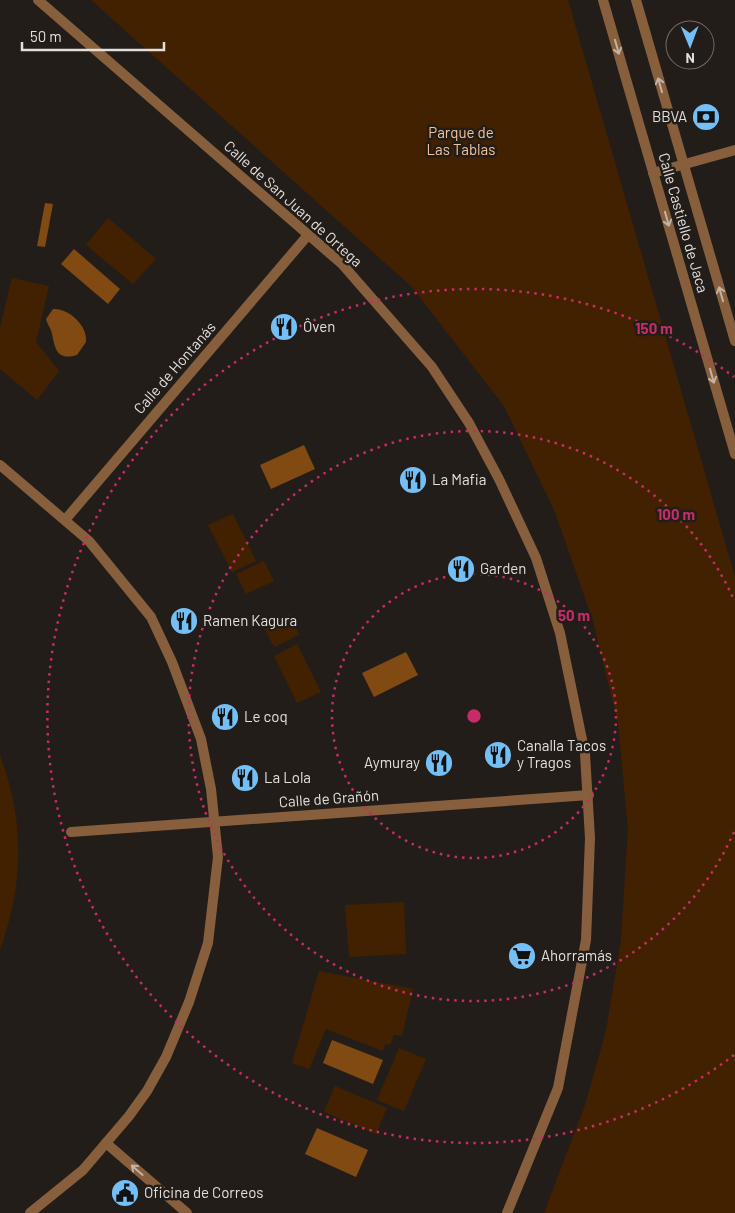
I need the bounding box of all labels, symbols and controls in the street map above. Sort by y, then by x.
scale bar [22,20,165,52]
north arrow [665,20,715,70]
text: 50 m [30,27,62,45]
one-way arrow [612,38,622,54]
text: N [685,50,695,67]
one-way arrow [655,77,665,93]
bank icon: BBVA [691,102,721,132]
place label: BBVA [652,107,687,125]
park label: Parque de Las Tablas [427,123,495,158]
street label: Calle de San Juan de Ortega [221,136,366,270]
street label: Calle Castiello de Jaca [655,151,713,295]
one-way arrow [663,211,672,227]
one-way arrow [716,287,726,303]
restaurant icon: Ôven [269,312,299,342]
place label: Ôven [303,317,335,335]
street label: Calle de Hontanás [129,318,219,417]
text: 150 m [635,319,673,337]
one-way arrow [708,367,717,383]
restaurant icon: La Mafia [398,465,428,495]
place label: La Mafia [432,470,486,488]
text: 100 m [657,505,695,523]
restaurant icon: Garden [446,554,476,584]
place label: Garden [480,559,526,577]
restaurant icon: Ramen Kagura [169,606,199,636]
text: 50 m [558,606,590,624]
place label: Ramen Kagura [203,611,297,629]
restaurant icon: Le coq [210,702,240,732]
place label: Le coq [244,707,288,725]
centre of rings [465,707,483,725]
place label: Canalla Tacos y Tragos [517,736,606,771]
restaurant icon: Canalla Tacos y Tragos [483,740,513,770]
restaurant icon: Aymuray [424,748,454,778]
place label: Aymuray [364,753,420,771]
restaurant icon: La Lola [230,763,260,793]
place label: La Lola [264,768,311,786]
street label: Calle de Grañón [278,786,380,810]
supermarket icon: Ahorramás [507,941,537,971]
place label: Ahorramás [541,946,612,964]
one-way arrow [130,1164,143,1175]
public building icon: Oficina de Correos [110,1178,140,1208]
place label: Oficina de Correos [144,1183,264,1201]

